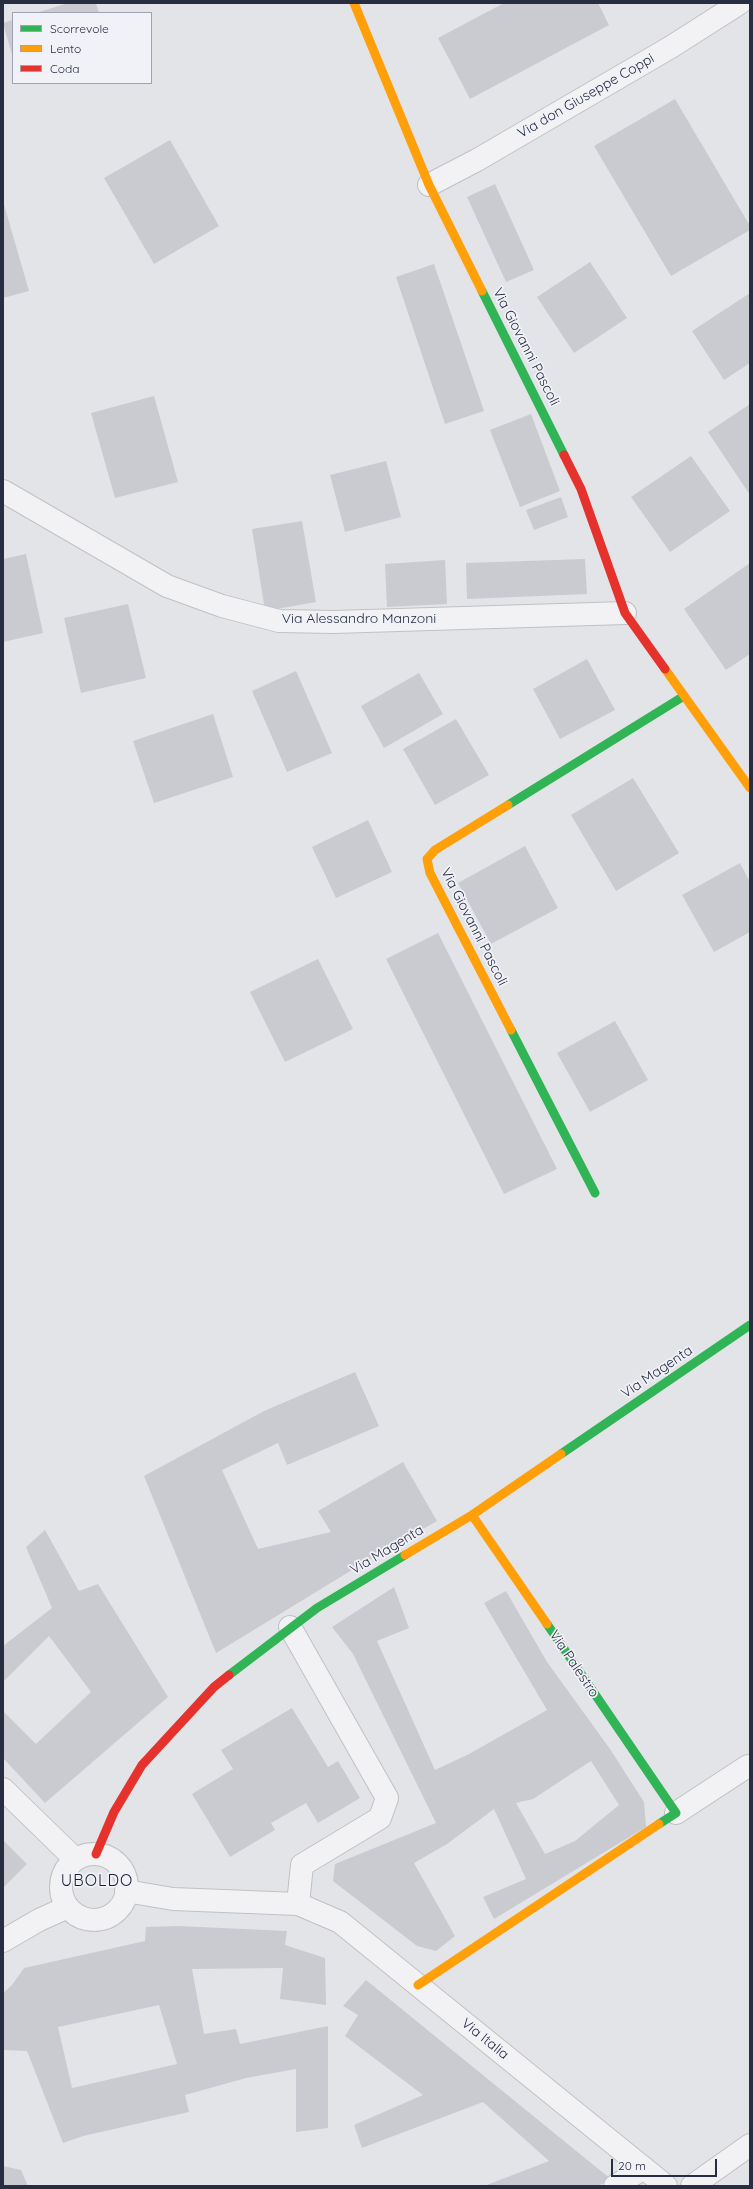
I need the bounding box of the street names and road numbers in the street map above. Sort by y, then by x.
street label: Via don Giuseppe Coppi [515,50,657,142]
street label: Via Giovanni Pascoli [489,285,563,409]
street label: Via Alessandro Manzoni [282,611,436,627]
street label: Via Giovanni Pascoli [437,865,511,989]
street label: Via Magenta [618,1342,696,1402]
street label: Via Magenta [347,1522,427,1578]
street label: Via Palestro [545,1627,603,1701]
street label: Via Italia [458,2015,512,2063]

